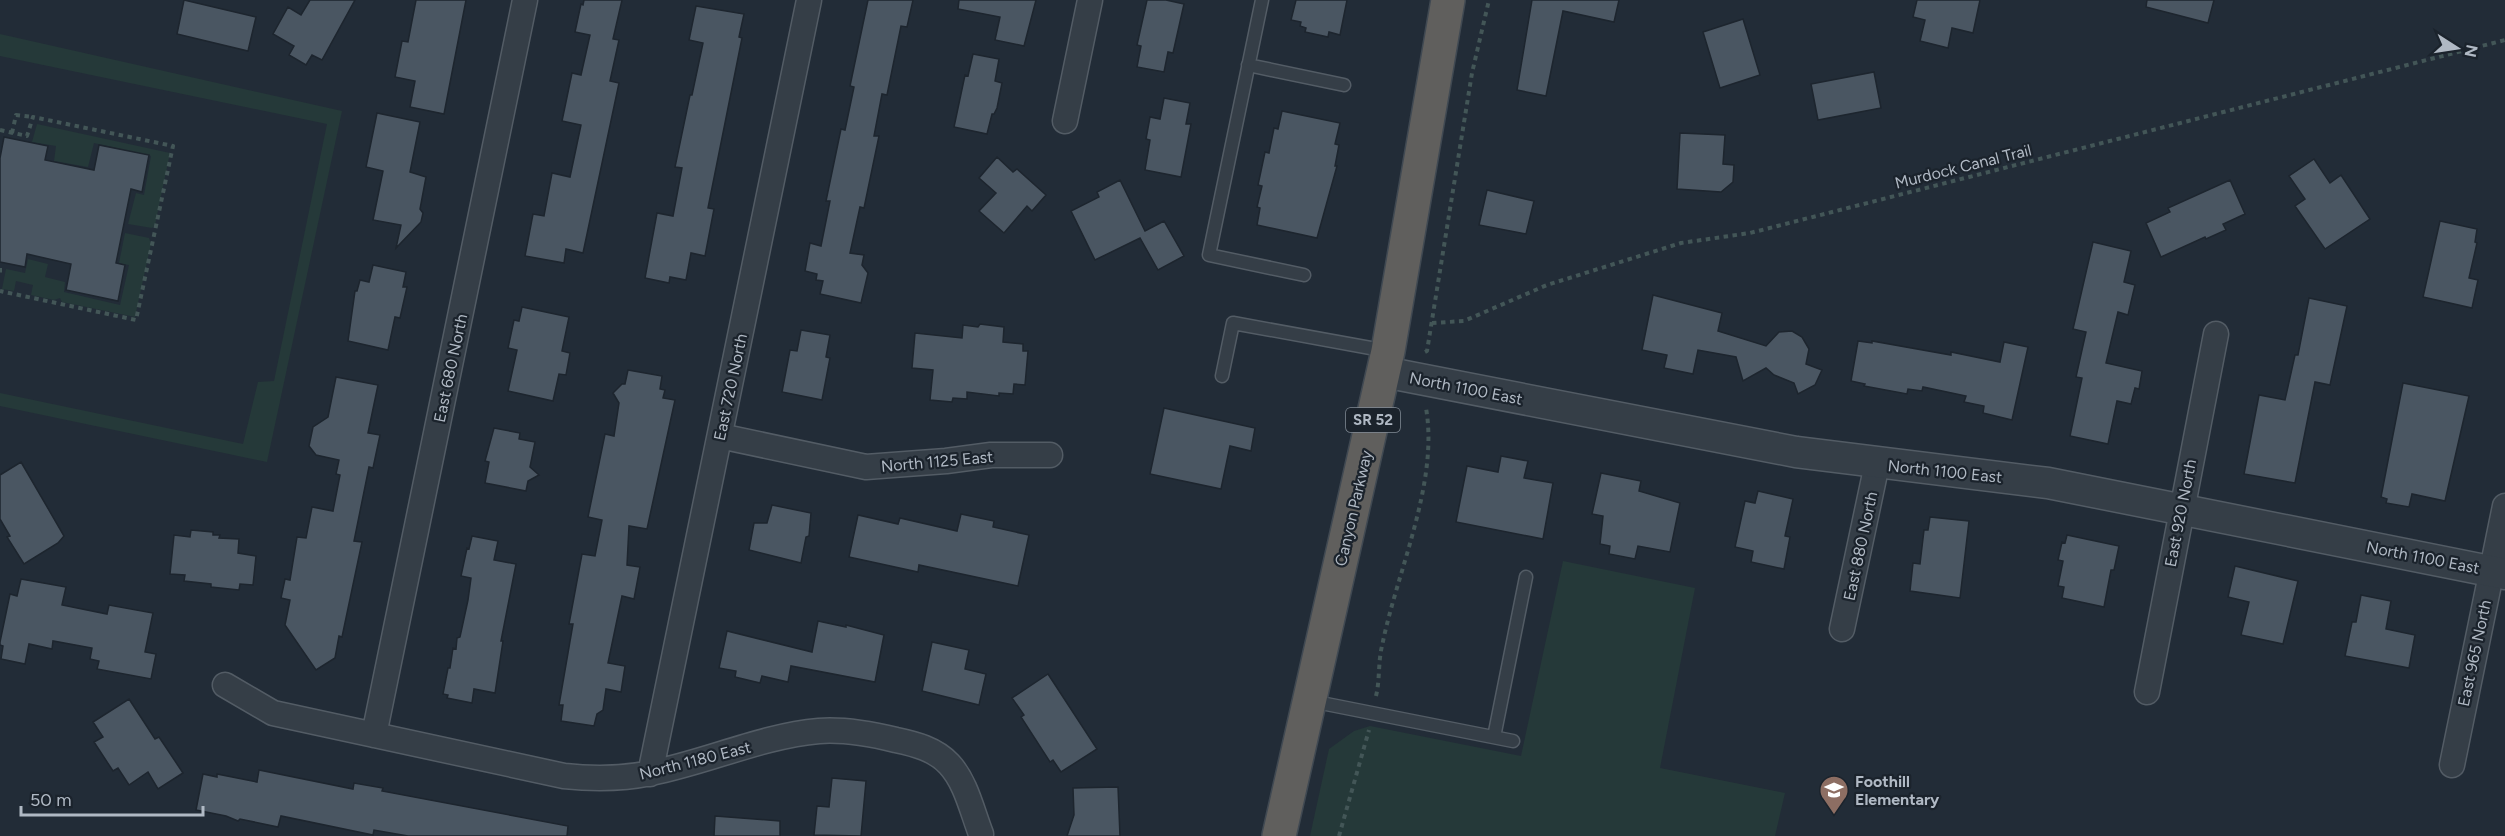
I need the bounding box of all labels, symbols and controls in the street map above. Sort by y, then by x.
north arrow [2427,18,2487,78]
text: N [2461,43,2482,59]
street label: Murdock Canal Trail [1893,140,2033,193]
street label: East 680 North [430,312,471,424]
street label: East 720 North [710,332,751,442]
street label: North 1100 East [1408,368,1524,409]
road number: SR 52 [1346,408,1400,432]
street label: North 1125 East [880,447,994,476]
street label: Canyon Parkway [1331,448,1376,568]
street label: North 1100 East [1887,456,2003,487]
street label: East 920 North [2161,458,2200,569]
street label: East 880 North [1840,490,1881,602]
street label: North 1100 East [2365,537,2481,578]
street label: East 965 North [2454,598,2495,708]
street label: North 1180 East [637,737,753,784]
place label: Foothill Elementary [1855,772,1940,809]
school or university icon: Foothill Elementary [1818,774,1850,816]
scale bar [21,779,202,817]
text: 50 m [30,789,72,811]

